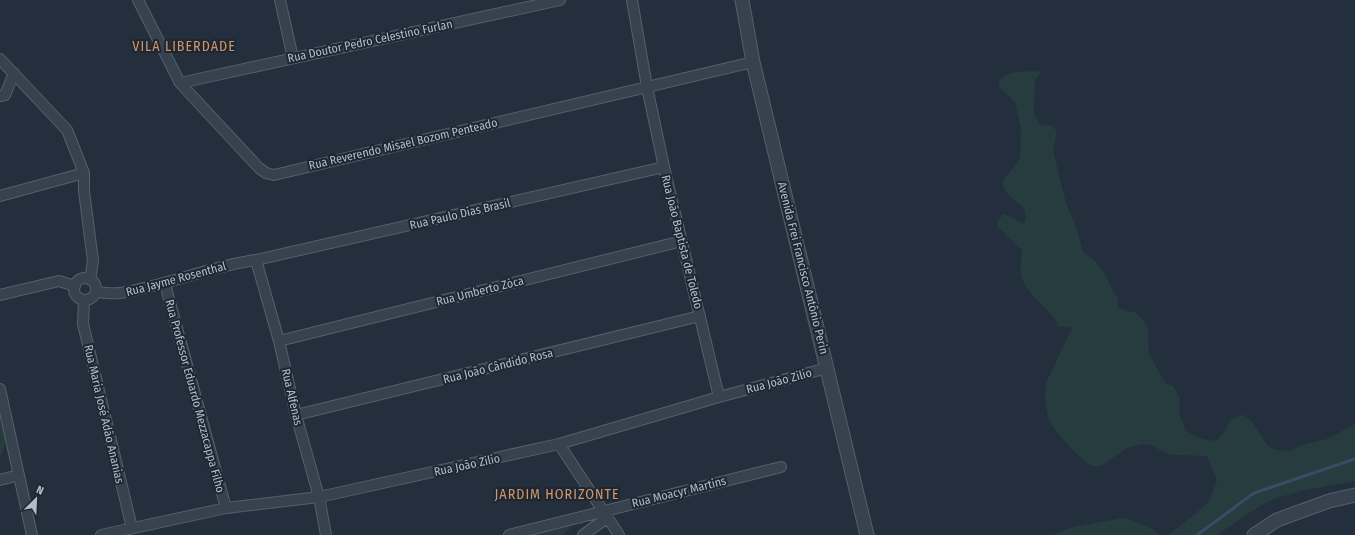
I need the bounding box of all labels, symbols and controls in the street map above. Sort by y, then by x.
street label: Rua Doutor Pedro Celestino Furlan [286,17,454,65]
district label: VILA LIBERDADE [132,38,236,55]
street label: Rua Reverendo Misael Bozom Penteado [307,115,499,173]
street label: Rua João Baptista de Toledo [659,174,705,310]
street label: Avenida Frei Francisco Antônio Perin [775,180,831,356]
street label: Rua Paulo Dias Brasil [408,196,512,232]
street label: Rua Jayme Rosenthal [124,259,228,299]
street label: Rua Umberto Zóca [435,273,525,309]
street label: Rua Professor Eduardo Mezzacappa Filho [162,298,228,494]
street label: Rua Maria José Adão Ananias [81,343,127,485]
street label: Rua João Cândido Rosa [442,346,555,386]
street label: Rua João Zilio [745,366,813,396]
street label: Rua Alfenas [279,367,305,427]
street label: Rua João Zilio [433,451,501,479]
street label: Rua Moacyr Martins [630,474,728,510]
north arrow [16,479,56,519]
text: N [34,483,46,498]
district label: JARDIM HORIZONTE [494,486,620,503]

